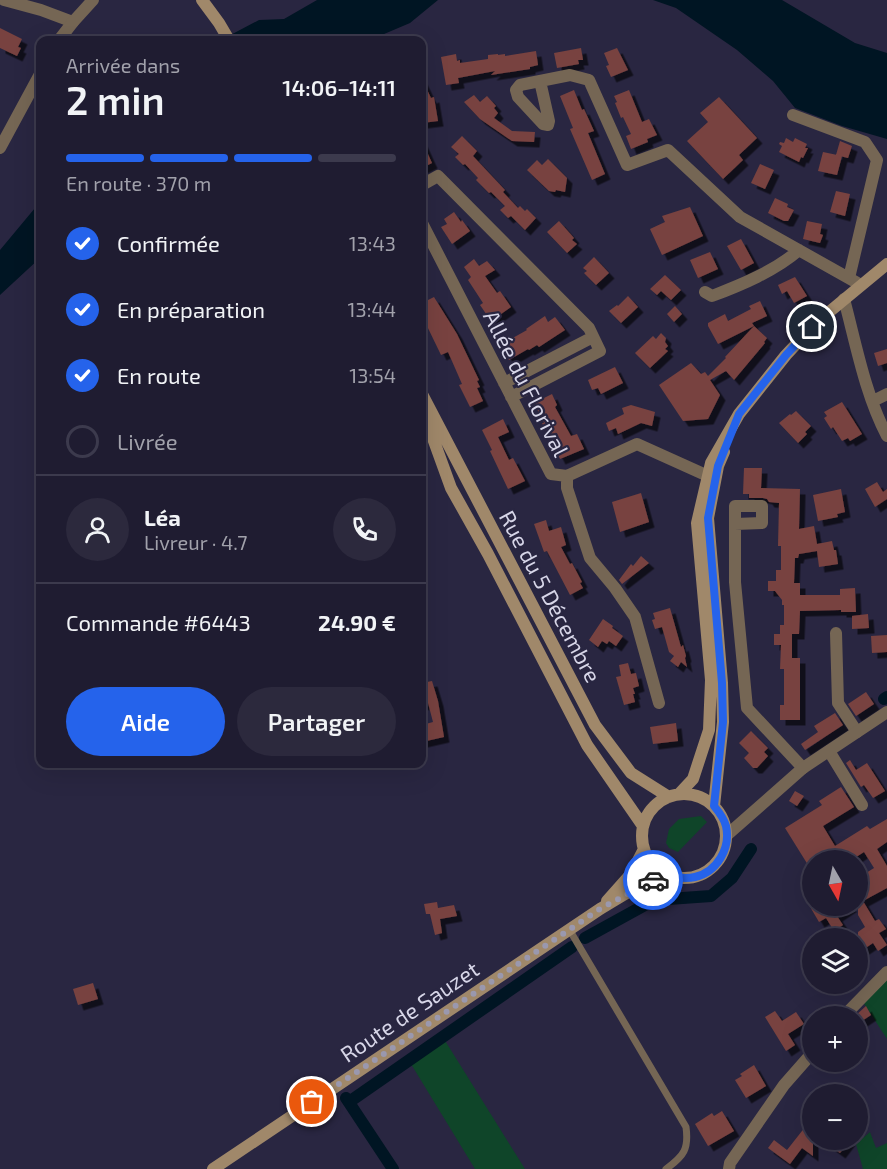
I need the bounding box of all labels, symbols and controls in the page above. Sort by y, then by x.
text: Arrivée dans [66,53,180,77]
text: 14:06–14:11 [282,74,396,100]
text: 2 min [66,76,165,123]
text: En route · 370 m [66,171,211,195]
icon: check [66,227,99,260]
text: Confirmée [117,230,220,256]
text: 13:43 [349,231,396,255]
icon: check [66,293,99,326]
text: En préparation [117,296,265,322]
text: 13:44 [348,297,396,321]
pin [786,301,837,352]
street label: Allée du Florival [479,306,575,461]
icon: home [795,310,828,343]
icon: check [66,359,99,392]
text: En route [117,362,201,388]
text: 13:54 [349,363,396,387]
text: Livrée [117,428,178,454]
button: person [66,498,129,561]
button: phone [333,498,396,561]
text: Léa [144,504,181,530]
street label: Rue du 5 Décembre [495,506,607,686]
text: Livreur · 4.7 [144,530,247,554]
text: Commande #6443 [66,609,251,635]
text: 24.90 € [318,609,396,635]
button: Aide [66,687,225,756]
button: Partager [237,687,396,756]
courier [623,850,683,910]
north arrow [802,850,868,916]
map controls [802,850,868,1150]
icon: car [637,864,670,897]
button: layers [802,928,868,994]
street label: Route de Sauzet [335,955,483,1067]
button: + [802,1006,868,1072]
pin [286,1076,337,1127]
button: − [802,1084,868,1150]
icon: bag [295,1085,328,1118]

